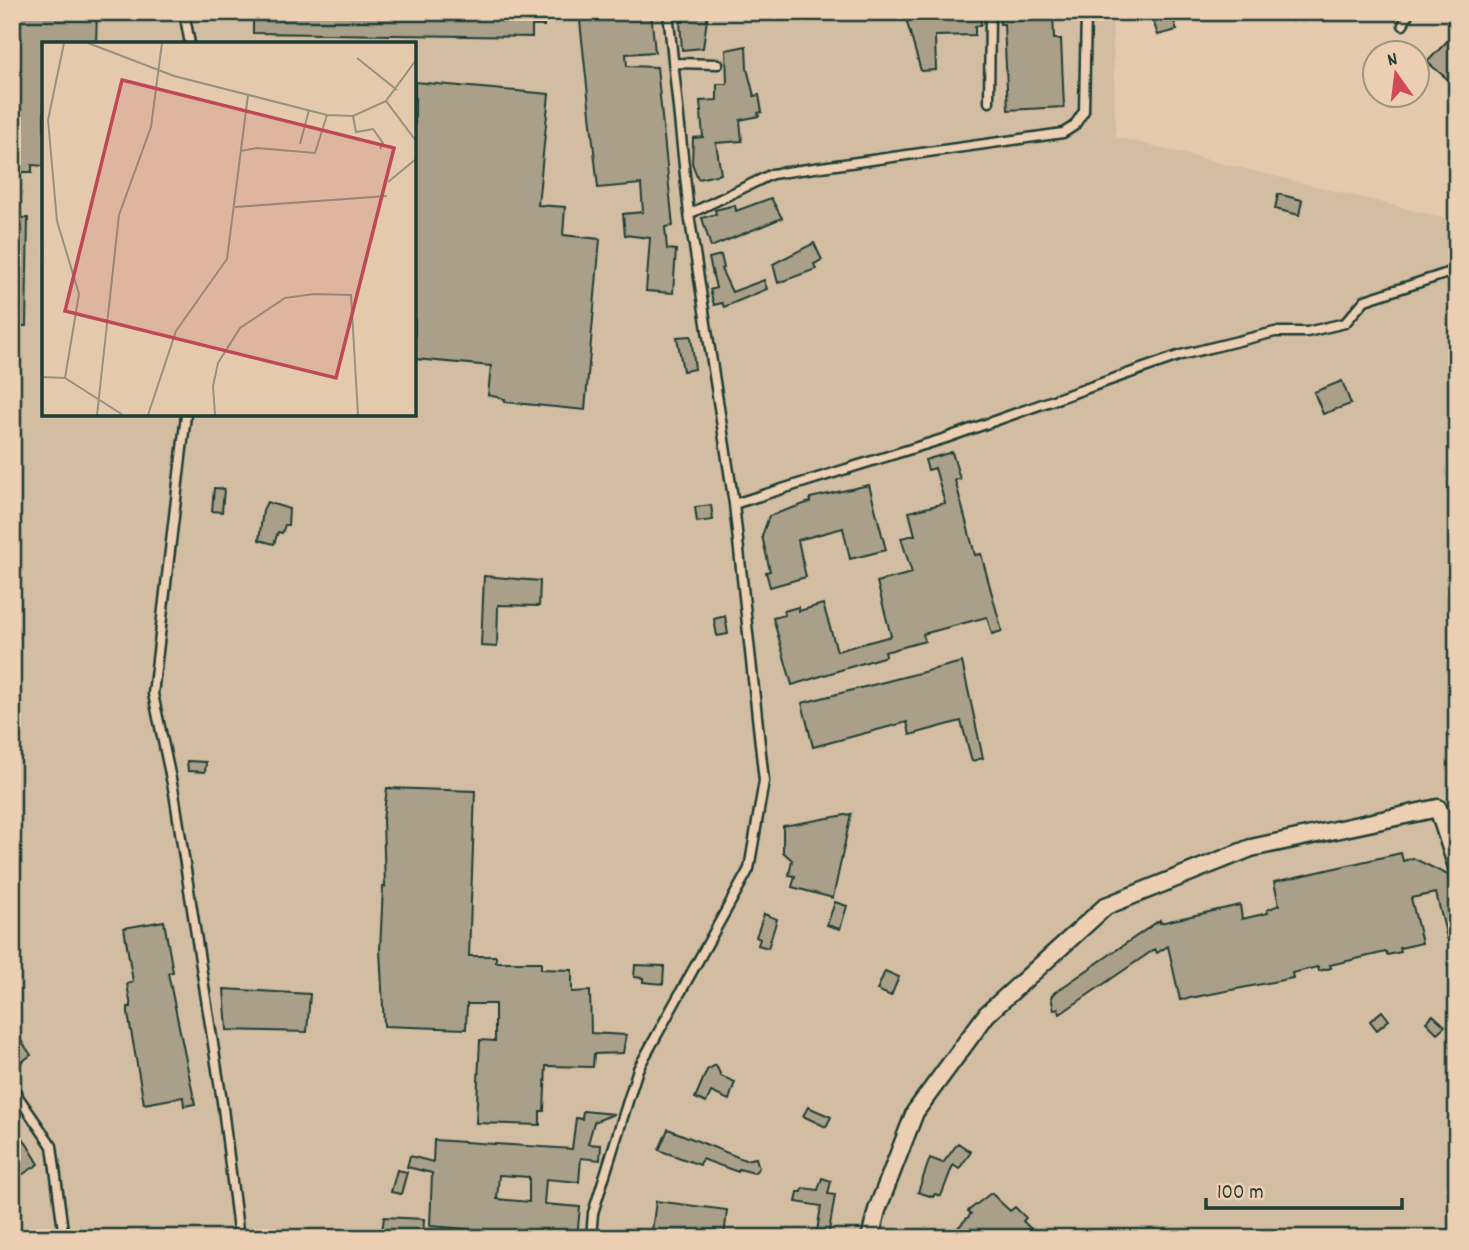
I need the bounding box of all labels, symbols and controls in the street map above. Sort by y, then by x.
north arrow [1360,38,1430,108]
inset map [42,42,416,416]
text: N [1385,47,1401,75]
scale bar [1206,1166,1402,1210]
text: 100 m [1217,1179,1264,1209]

